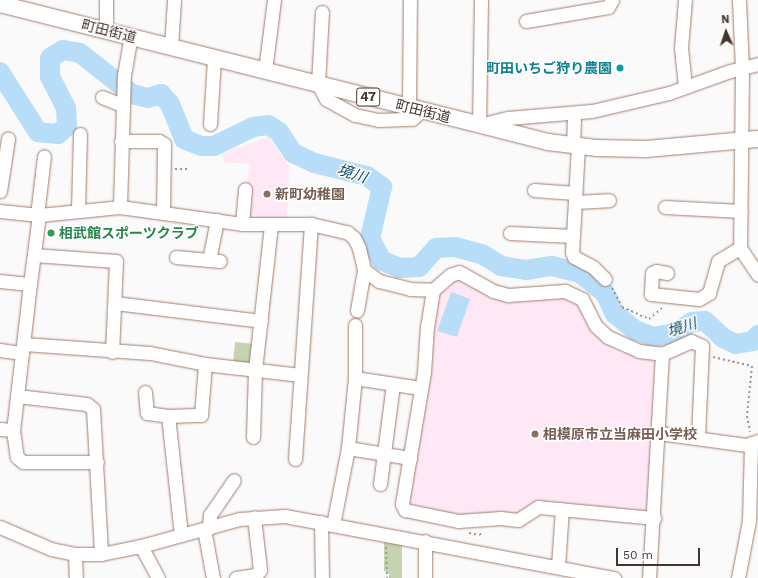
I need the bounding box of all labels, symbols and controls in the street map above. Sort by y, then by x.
north arrow [706,12,746,52]
text: N [721,13,730,26]
street label: 町田街道 [80,16,138,46]
place label: 町田いちご狩り農園 [486,60,612,76]
marker: 町田いちご狩り農園 [615,63,625,73]
road number: 47 [356,86,380,108]
street label: 町田街道 [394,96,452,126]
water label: 境川 [335,161,369,187]
place label: 新町幼稚園 [275,186,345,202]
marker: 新町幼稚園 [262,189,272,199]
place label: 相武館スポーツクラブ [59,225,199,241]
marker: 相武館スポーツクラブ [46,228,56,238]
water label: 境川 [665,315,699,341]
place label: 相模原市立当麻田小学校 [543,426,697,442]
marker: 相模原市立当麻田小学校 [530,429,540,439]
scale bar [618,540,702,566]
text: 50 m [623,548,653,562]

